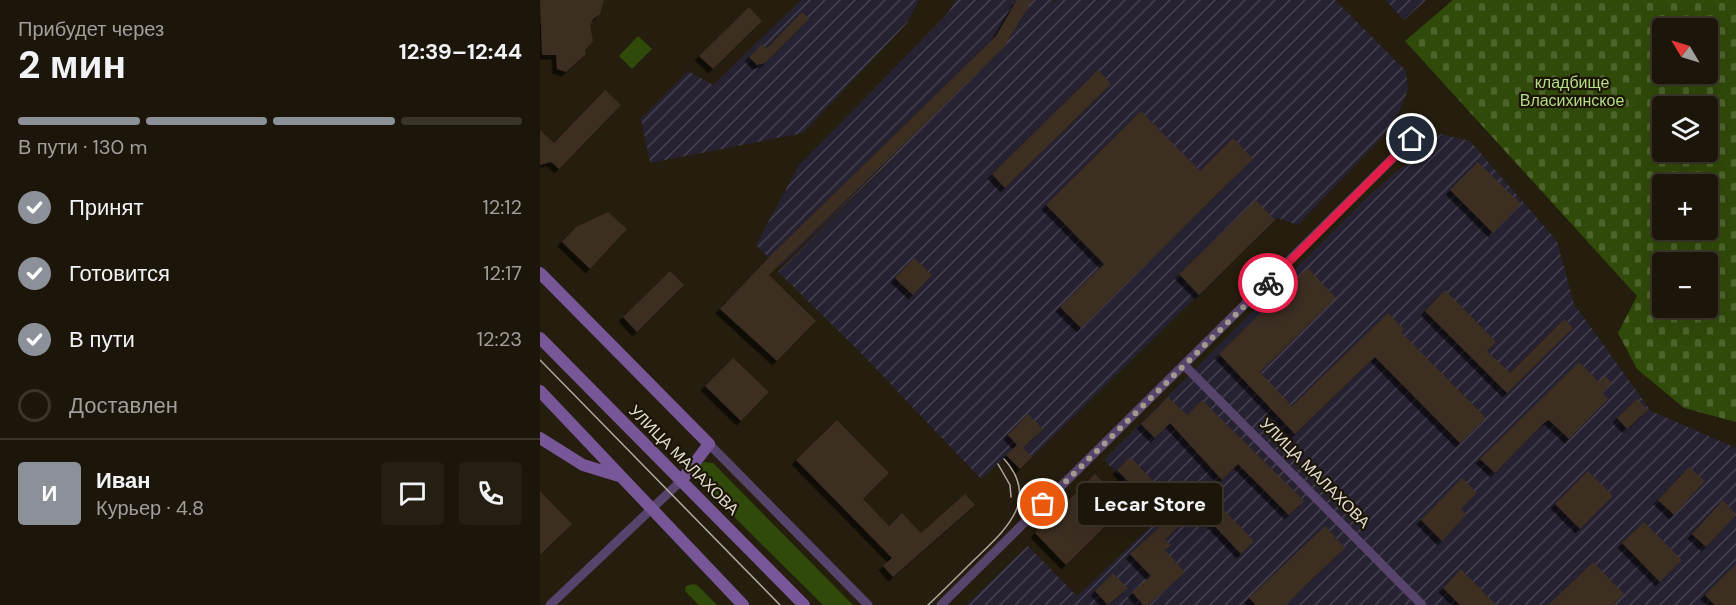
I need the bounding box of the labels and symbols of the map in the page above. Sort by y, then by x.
north arrow [1652,18,1718,84]
park label: кладбище Власихинское [1520,72,1624,111]
pin [1386,113,1437,164]
courier [1238,253,1298,313]
street label: УЛИЦА МАЛАХОВА [624,400,744,520]
street label: УЛИЦА МАЛАХОВА [1255,413,1375,533]
pin [1017,478,1068,529]
callout: Lecar Store [1079,483,1223,525]

